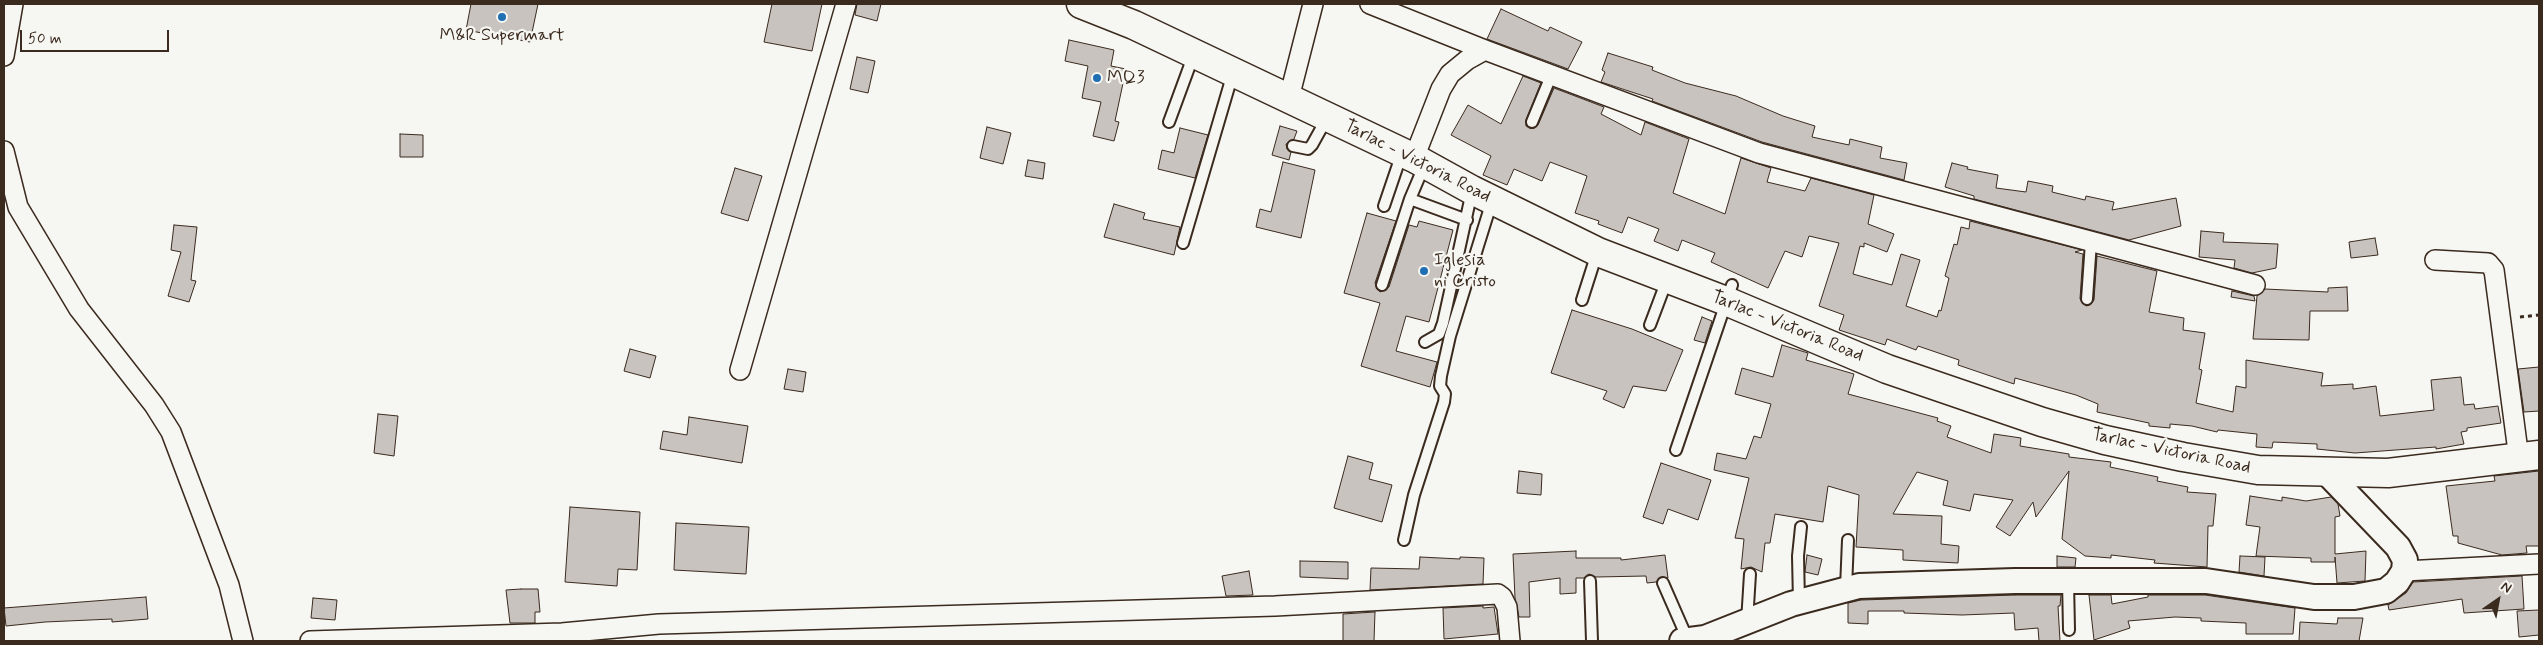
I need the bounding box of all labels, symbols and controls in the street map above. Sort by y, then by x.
marker: M&R Supermart [496,11,508,23]
scale bar [22,20,171,52]
place label: M&R Supermart [439,25,565,47]
text: 50 m [28,29,62,49]
place label: MQ3 [1107,67,1145,89]
marker: MQ3 [1091,72,1103,84]
street label: Tarlac - Victoria Road [1340,116,1494,208]
place label: Iglesia ni Cristo [1434,250,1496,292]
marker: Iglesia ni Cristo [1418,265,1430,277]
street label: Tarlac - Victoria Road [1708,287,1866,367]
street label: Tarlac - Victoria Road [2090,425,2252,479]
north arrow [2473,575,2523,625]
text: N [2497,577,2515,598]

